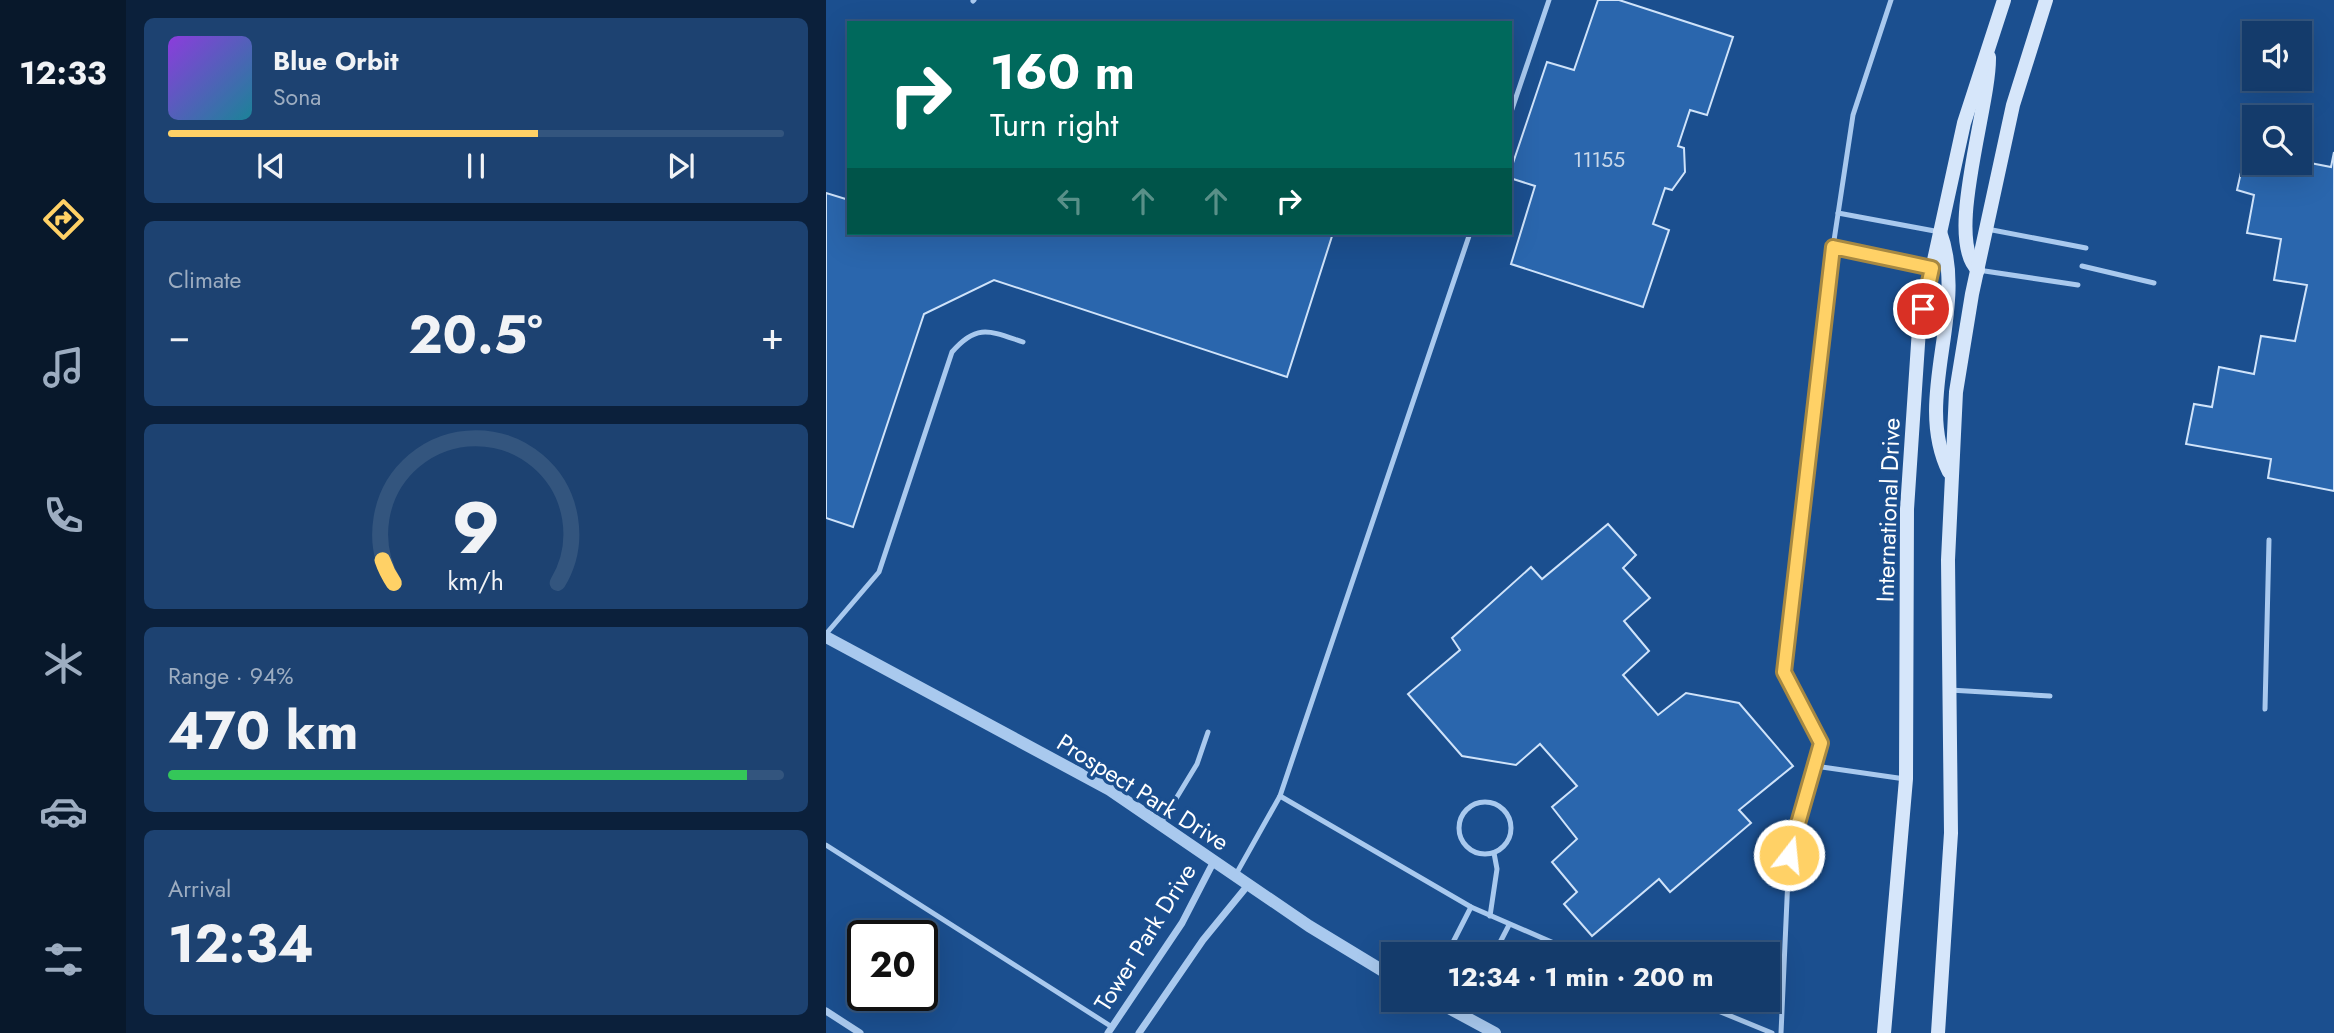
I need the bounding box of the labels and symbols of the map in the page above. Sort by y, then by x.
house number: 11155 [1573,145,1625,175]
pin [1893,279,1953,339]
street label: International Drive [1867,417,1909,603]
street label: Prospect Park Drive [1050,725,1236,859]
position arrow [1752,818,1826,892]
street label: Tower Park Drive [1085,856,1205,1018]
speed limit sign: 20 [847,920,938,1011]

